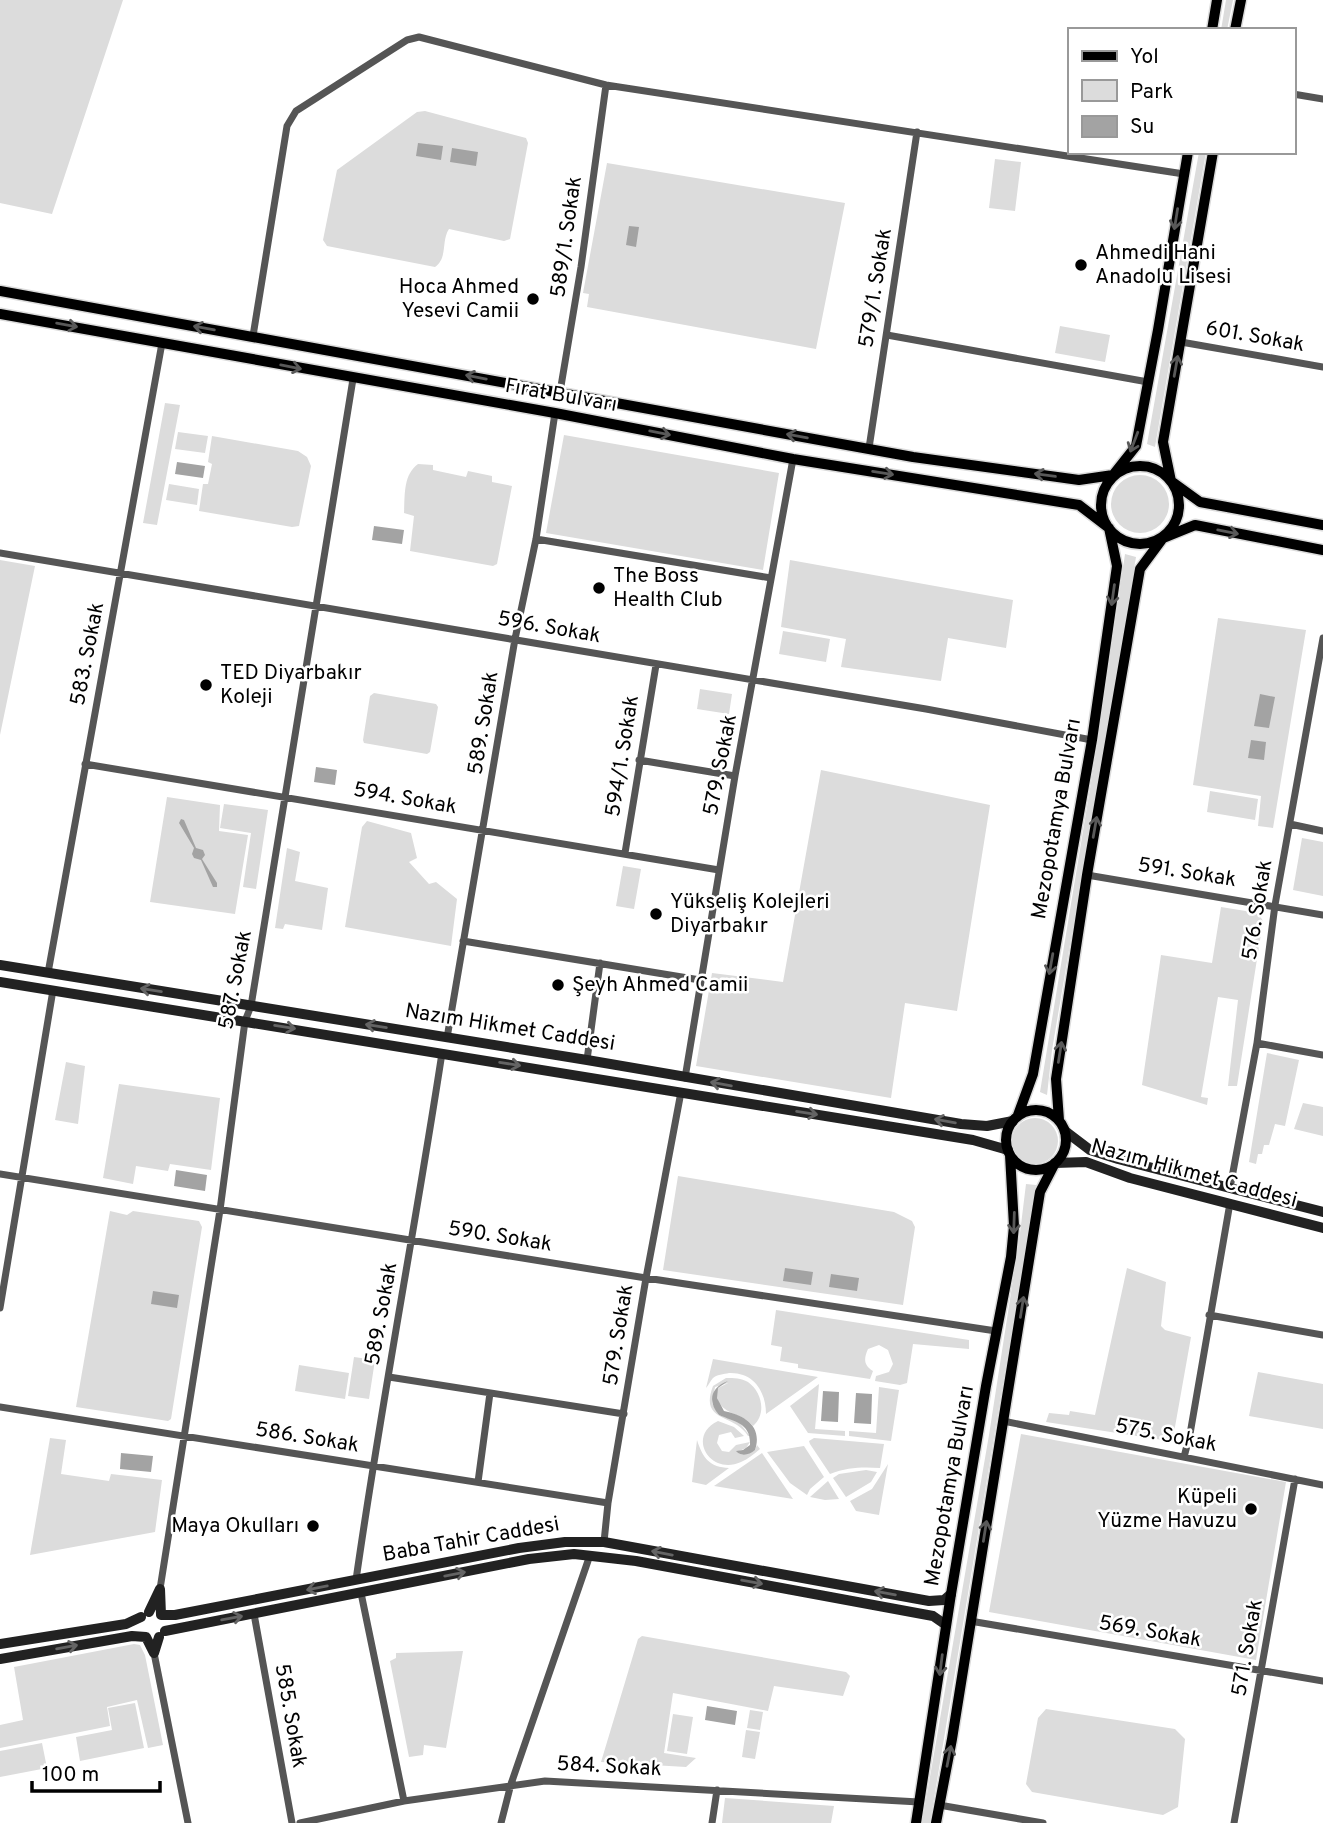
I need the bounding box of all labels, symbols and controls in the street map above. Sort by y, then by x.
legend [1068,28,1295,154]
text: Yol [1130,44,1159,71]
text: Park [1130,79,1173,106]
text: Su [1130,114,1154,141]
street label: 589/1. Sokak [545,175,589,299]
one-way arrow [1169,208,1182,230]
street label: 579/1. Sokak [853,226,899,350]
place label: Ahmedi Hani Anadolu Lisesi [1095,240,1231,291]
marker: Ahmedi Hani Anadolu Lisesi [1073,257,1089,273]
place label: Hoca Ahmed Yesevi Camii [399,274,519,325]
marker: Hoca Ahmed Yesevi Camii [525,291,541,307]
street label: 601. Sokak [1203,315,1307,359]
one-way arrow [55,319,78,333]
one-way arrow [193,320,216,334]
one-way arrow [1170,355,1184,378]
one-way arrow [279,361,302,374]
one-way arrow [465,370,488,383]
street label: Fırat Bulvarı [503,373,619,419]
one-way arrow [648,427,670,441]
one-way arrow [786,428,809,442]
one-way arrow [1127,431,1140,453]
one-way arrow [872,467,894,480]
one-way arrow [1035,468,1057,481]
one-way arrow [1216,525,1239,539]
place label: The Boss Health Club [613,563,722,614]
marker: The Boss Health Club [591,580,607,596]
one-way arrow [1107,583,1120,606]
street label: 583. Sokak [65,600,111,708]
street label: 596. Sokak [495,606,603,650]
place label: TED Diyarbakır Koleji [220,660,362,711]
street label: 589. Sokak [463,669,505,777]
marker: TED Diyarbakır Koleji [198,677,214,693]
street label: 594/1. Sokak [600,693,646,819]
street label: 579. Sokak [698,712,744,818]
street label: Mezopotamya Bulvarı [1026,717,1088,921]
street label: 594. Sokak [351,777,459,821]
one-way arrow [1089,817,1102,839]
street label: 591. Sokak [1136,852,1238,894]
street label: 576. Sokak [1237,858,1279,962]
place label: Yükseliş Kolejleri Diyarbakır [670,889,830,940]
marker: Yükseliş Kolejleri Diyarbakır [648,906,664,922]
street label: 587. Sokak [213,928,259,1032]
one-way arrow [1044,952,1057,975]
place label: Şeyh Ahmed Camii [572,972,748,999]
marker: Şeyh Ahmed Camii [550,977,566,993]
one-way arrow [140,983,163,996]
street label: Nazım Hikmet Caddesi [403,998,617,1058]
one-way arrow [365,1019,388,1032]
one-way arrow [273,1021,296,1034]
one-way arrow [1054,1041,1067,1064]
one-way arrow [498,1058,521,1071]
one-way arrow [710,1077,733,1090]
one-way arrow [795,1107,818,1120]
one-way arrow [934,1114,957,1127]
street label: Nazım Hikmet Caddesi [1088,1133,1300,1215]
one-way arrow [1007,1211,1020,1234]
street label: 590. Sokak [446,1215,554,1259]
street label: 589. Sokak [360,1260,404,1368]
street label: 579. Sokak [598,1282,640,1388]
one-way arrow [1015,1296,1028,1319]
street label: Mezopotamya Bulvarı [919,1384,981,1588]
street label: 575. Sokak [1113,1413,1219,1459]
street label: 586. Sokak [253,1416,361,1460]
place label: Küpeli Yüzme Havuzu [1097,1484,1237,1535]
marker: Küpeli Yüzme Havuzu [1243,1501,1259,1517]
street label: Baba Tahir Caddesi [380,1511,562,1569]
place label: Maya Okulları [171,1513,299,1540]
marker: Maya Okulları [305,1518,321,1534]
one-way arrow [979,1520,992,1543]
one-way arrow [651,1545,674,1559]
one-way arrow [443,1567,466,1580]
one-way arrow [740,1576,763,1589]
one-way arrow [306,1581,329,1595]
one-way arrow [874,1586,897,1599]
street label: 571. Sokak [1226,1597,1270,1699]
street label: 569. Sokak [1097,1610,1203,1654]
one-way arrow [220,1611,243,1624]
one-way arrow [55,1640,78,1653]
one-way arrow [934,1653,947,1675]
street label: 585. Sokak [268,1662,312,1770]
one-way arrow [942,1745,956,1768]
scale bar [32,1750,159,1794]
street label: 584. Sokak [556,1751,662,1783]
text: 100 m [42,1762,99,1789]

